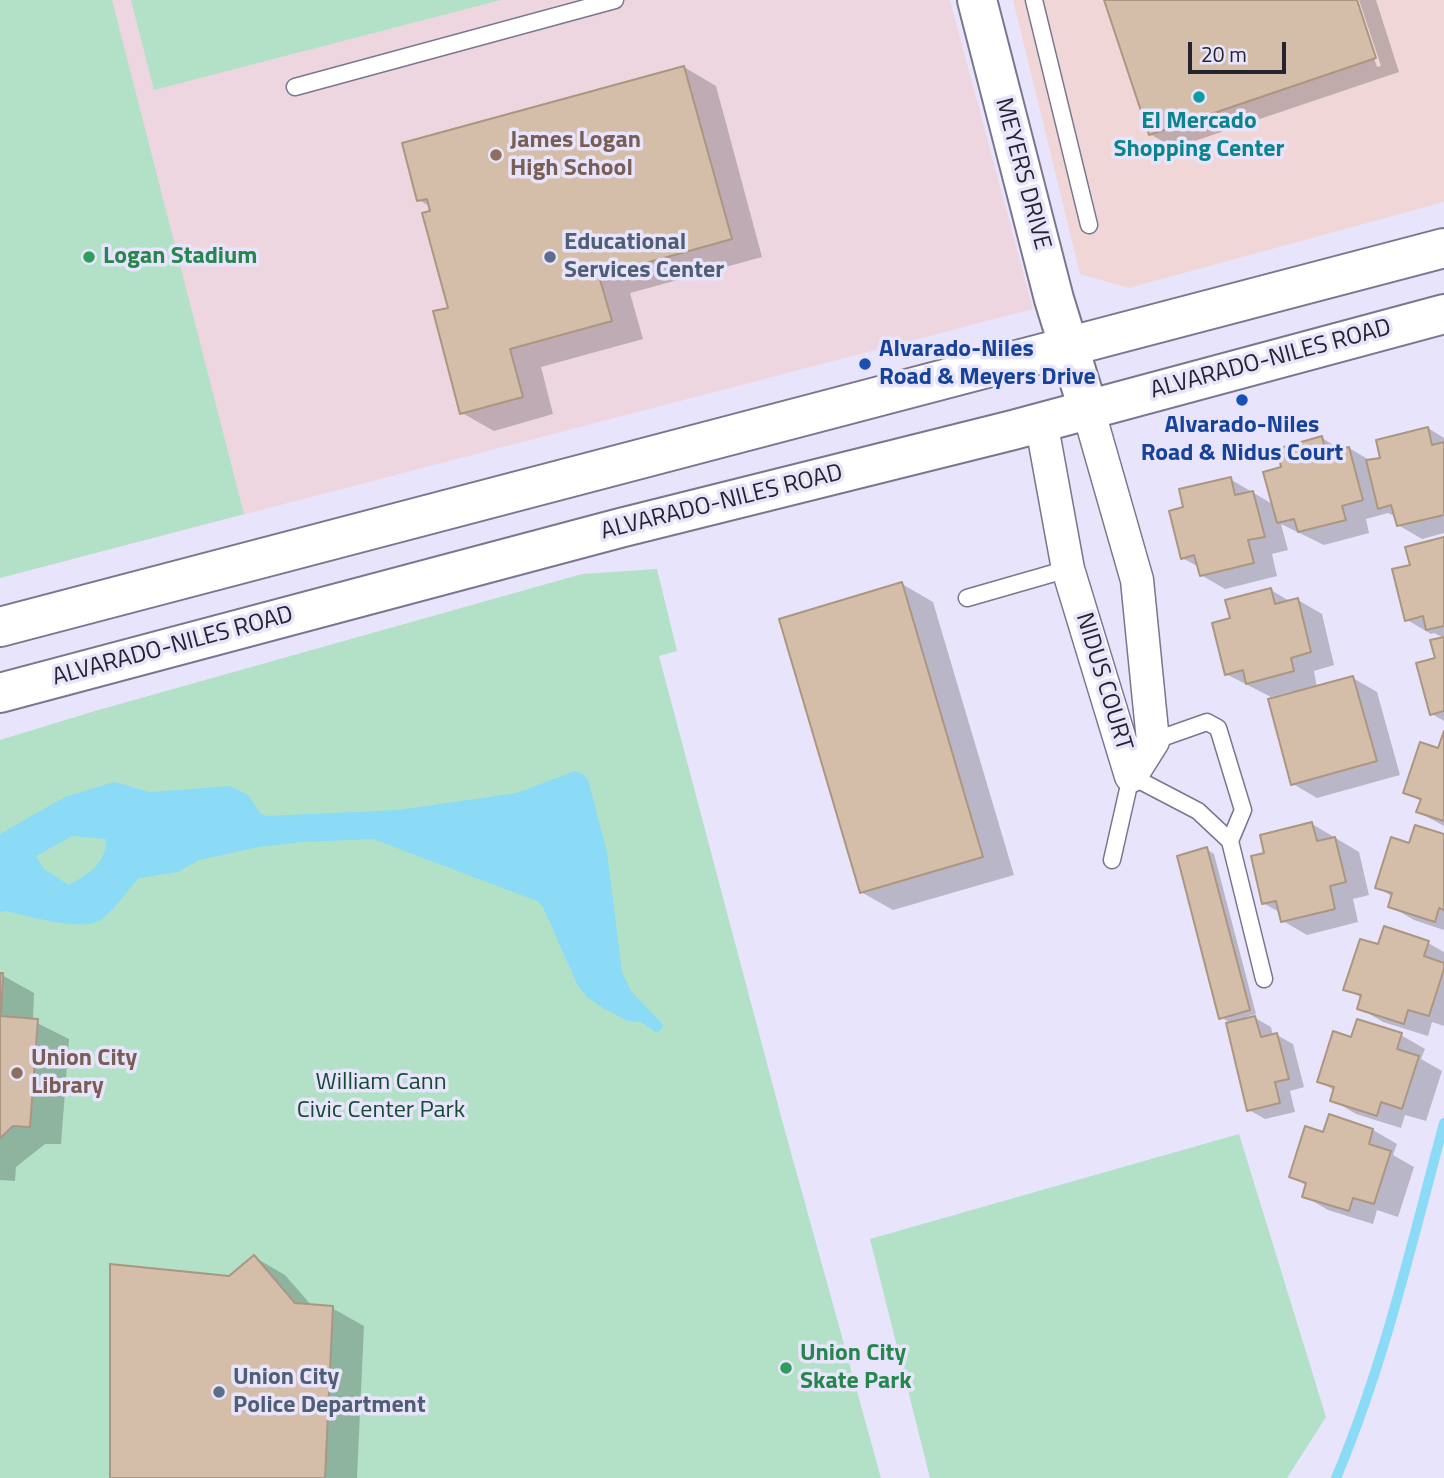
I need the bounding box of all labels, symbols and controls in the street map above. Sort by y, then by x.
scale bar [1192,28,1290,72]
text: 20 m [1201,38,1247,70]
marker: El Mercado Shopping Center [1191,89,1207,105]
street label: MEYERS DRIVE [988,95,1056,253]
place label: El Mercado Shopping Center [1113,108,1285,164]
place label: James Logan High School [510,127,641,183]
marker: James Logan High School [488,147,504,163]
place label: Educational Services Center [564,229,724,285]
place label: Logan Stadium [103,243,257,271]
marker: Logan Stadium [81,249,97,265]
marker: Educational Services Center [542,249,558,265]
street label: ALVARADO-NILES ROAD [1148,314,1394,406]
place label: Alvarado-Niles Road & Meyers Drive [879,336,1096,392]
marker: Alvarado-Niles Road & Meyers Drive [857,356,873,372]
marker: Alvarado-Niles Road & Nidus Court [1234,392,1250,408]
place label: Alvarado-Niles Road & Nidus Court [1141,412,1343,468]
street label: ALVARADO-NILES ROAD [598,459,846,547]
street label: ALVARADO-NILES ROAD [50,601,296,693]
street label: NIDUS COURT [1068,610,1138,754]
place label: Union City Library [31,1045,137,1101]
marker: Union City Library [9,1065,25,1081]
park label: William Cann Civic Center Park [297,1069,465,1125]
place label: Union City Skate Park [800,1340,912,1396]
marker: Union City Skate Park [778,1360,794,1376]
place label: Union City Police Department [233,1364,426,1420]
marker: Union City Police Department [211,1384,227,1400]

